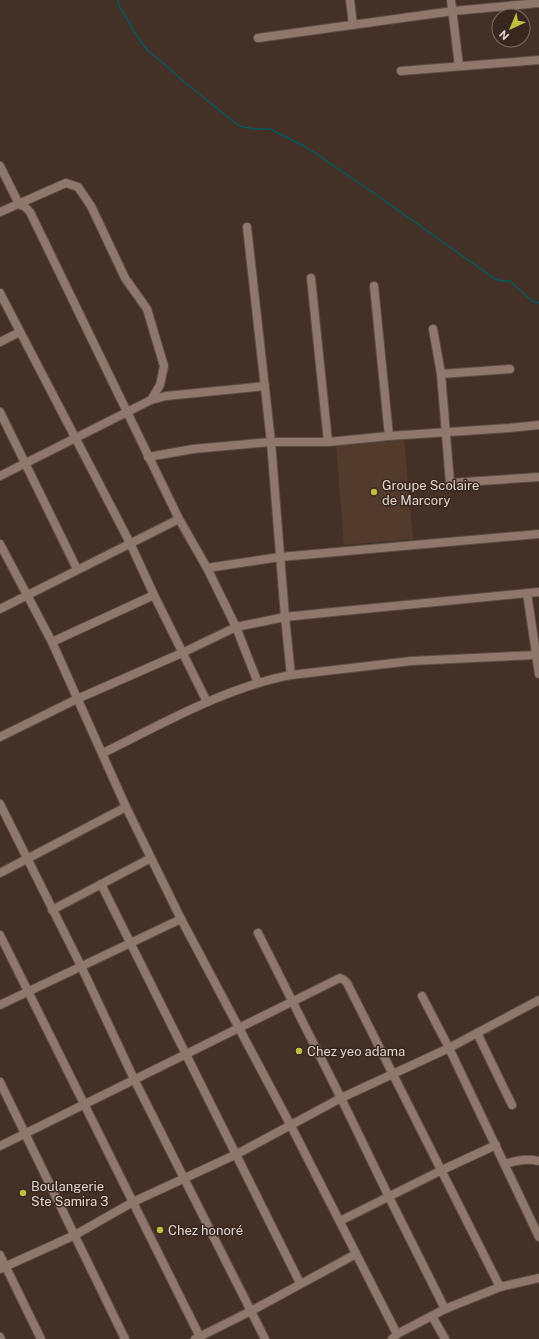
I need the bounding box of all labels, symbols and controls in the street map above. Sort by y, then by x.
north arrow [491,8,531,48]
text: N [497,28,511,42]
place label: Groupe Scolaire de Marcory [382,478,479,508]
marker: Groupe Scolaire de Marcory [369,487,379,497]
place label: Chez yeo adama [307,1044,405,1059]
marker: Chez yeo adama [294,1046,304,1056]
place label: Boulangerie Ste Samira 3 [31,1179,109,1209]
marker: Boulangerie Ste Samira 3 [18,1188,28,1198]
place label: Chez honoré [168,1223,243,1238]
marker: Chez honoré [155,1225,165,1235]

